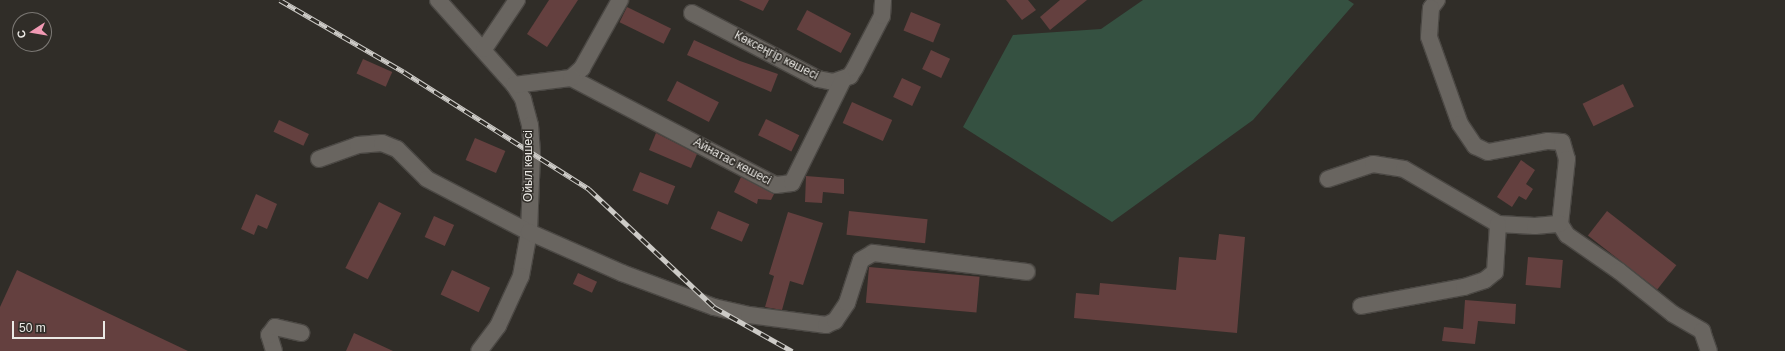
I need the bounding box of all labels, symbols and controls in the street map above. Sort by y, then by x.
north arrow [12,12,52,52]
text: С [15,29,28,39]
street label: Көксеңгір көшесі [732,29,820,83]
street label: Ойыл көшесі [522,130,536,202]
street label: Айнатас көшесі [691,135,773,189]
scale bar [14,313,107,339]
text: 50 m [19,321,46,335]

